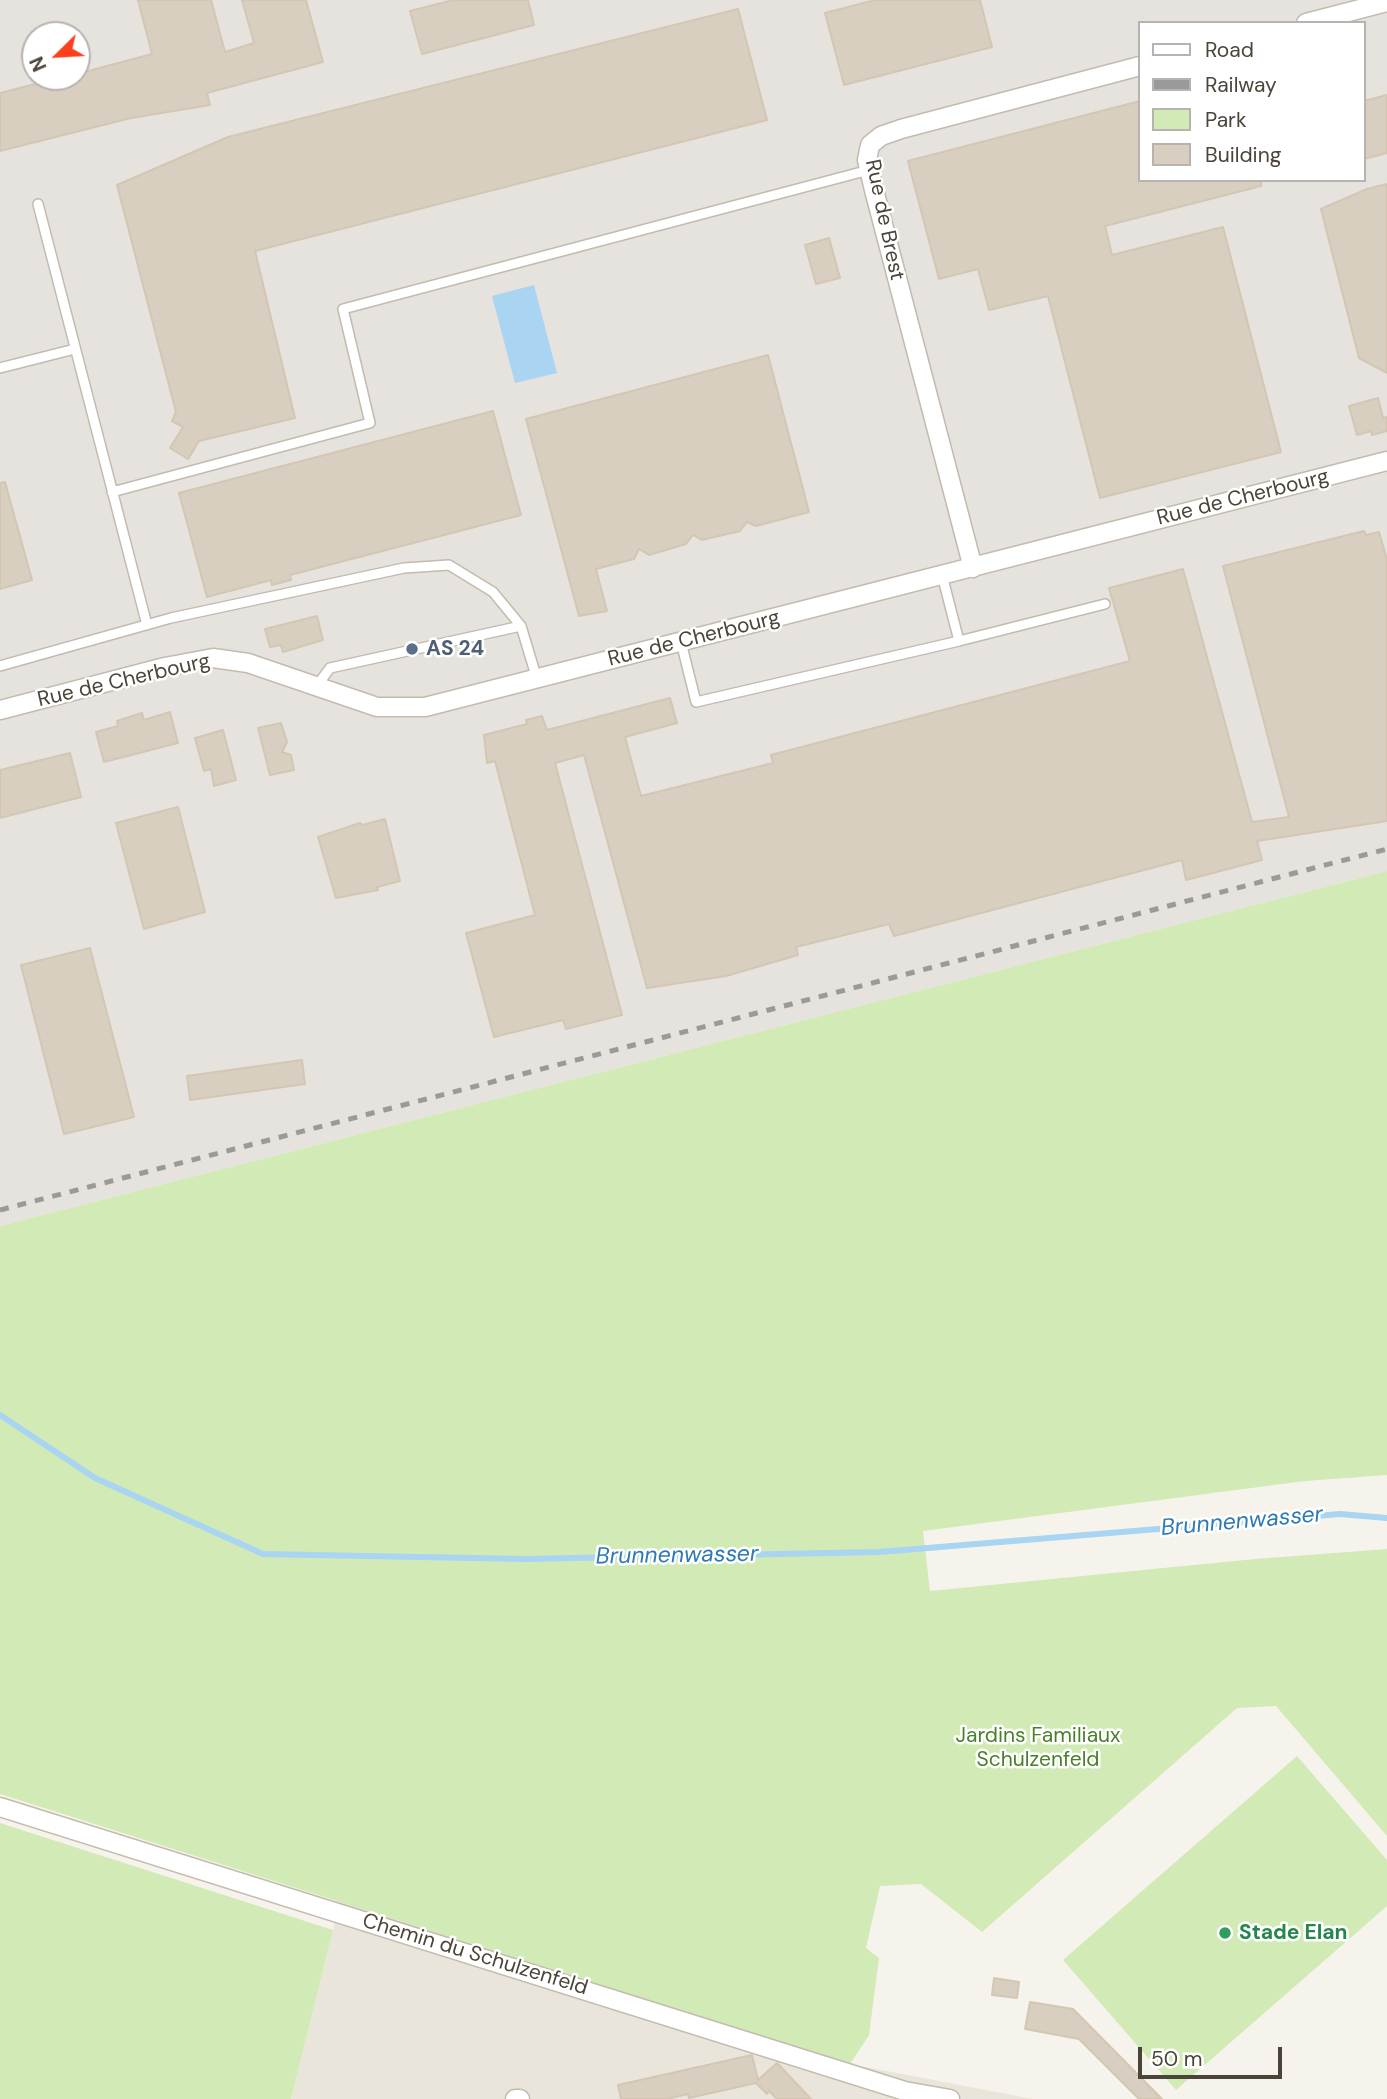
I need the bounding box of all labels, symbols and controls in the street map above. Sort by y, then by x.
north arrow [21,21,91,91]
legend [1138,21,1366,182]
text: Road [1205,36,1254,64]
text: N [24,53,52,75]
text: Railway [1205,71,1277,99]
text: Park [1205,106,1246,134]
text: Building [1205,141,1281,169]
street label: Rue de Brest [859,157,909,283]
street label: Rue de Cherbourg [1154,464,1332,532]
street label: Rue de Cherbourg [605,605,783,673]
place label: AS 24 [426,636,484,662]
marker: AS 24 [404,641,420,657]
street label: Rue de Cherbourg [35,649,213,713]
water label: Brunnenwasser [1160,1501,1324,1543]
water label: Brunnenwasser [595,1541,759,1571]
park label: Jardins Familiaux Schulzenfeld [956,1723,1120,1773]
street label: Chemin du Schulzenfeld [359,1909,591,2001]
place label: Stade Elan [1239,1920,1348,1946]
marker: Stade Elan [1217,1925,1233,1941]
scale bar [1142,2032,1286,2076]
text: 50 m [1151,2045,1202,2073]

